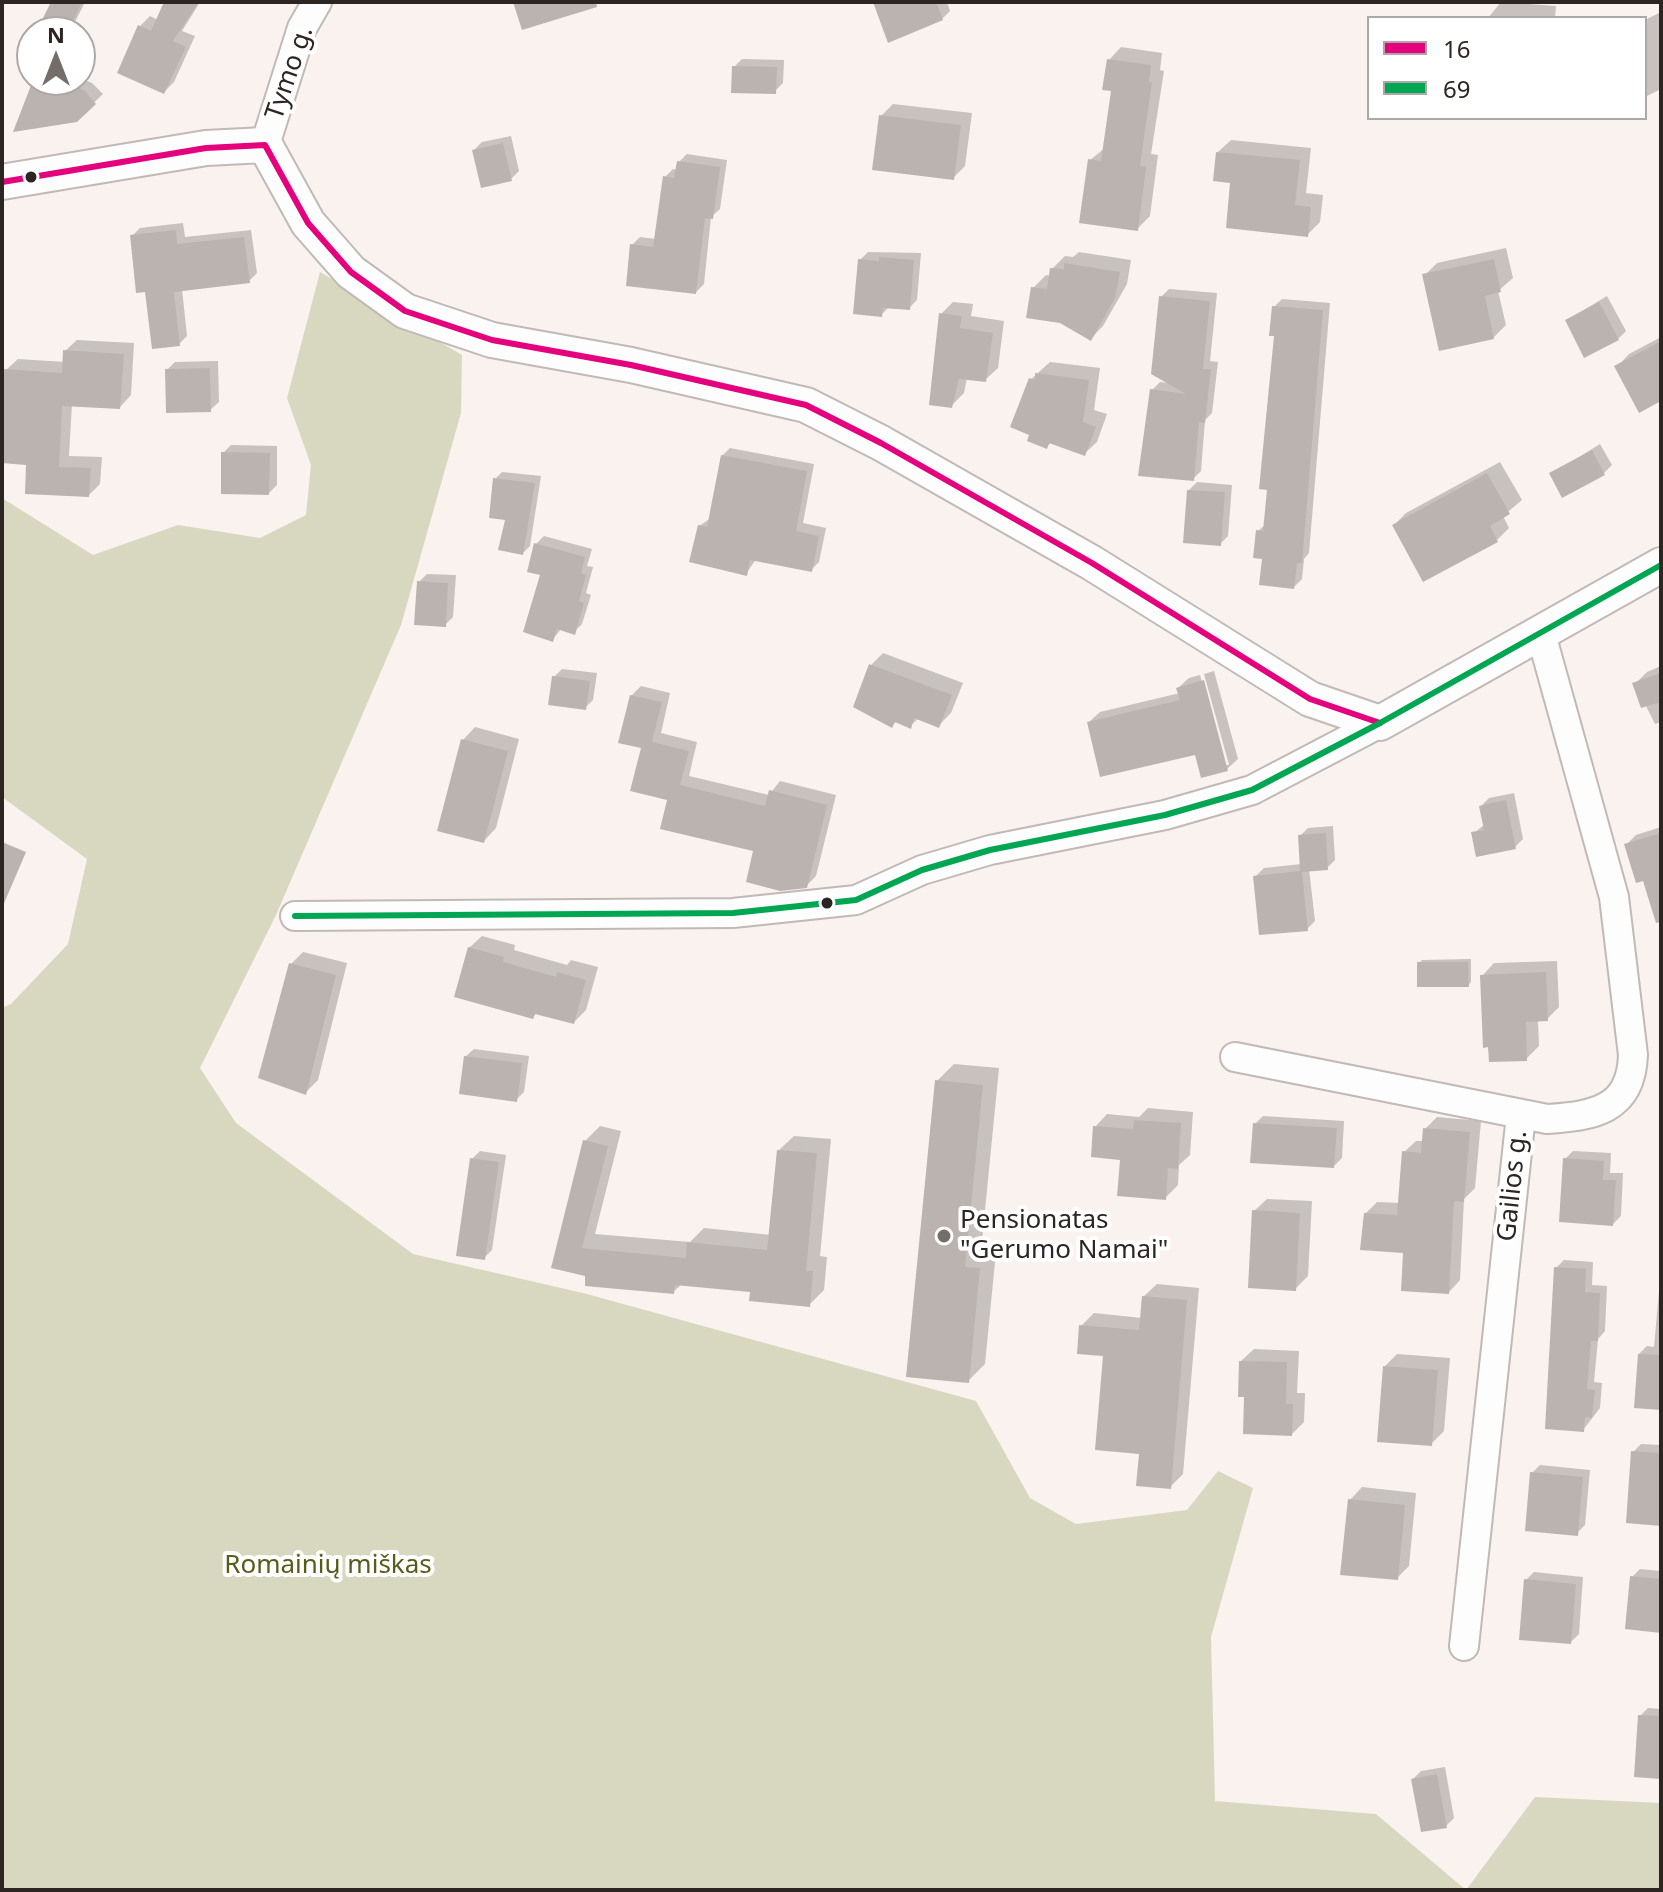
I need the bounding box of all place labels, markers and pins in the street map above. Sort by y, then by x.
unlabelled marker [23,169,39,185]
unlabelled marker [819,895,835,911]
place label: Pensionatas "Gerumo Namai" [960,1205,1168,1266]
marker: Pensionatas "Gerumo Namai" [935,1227,953,1245]

